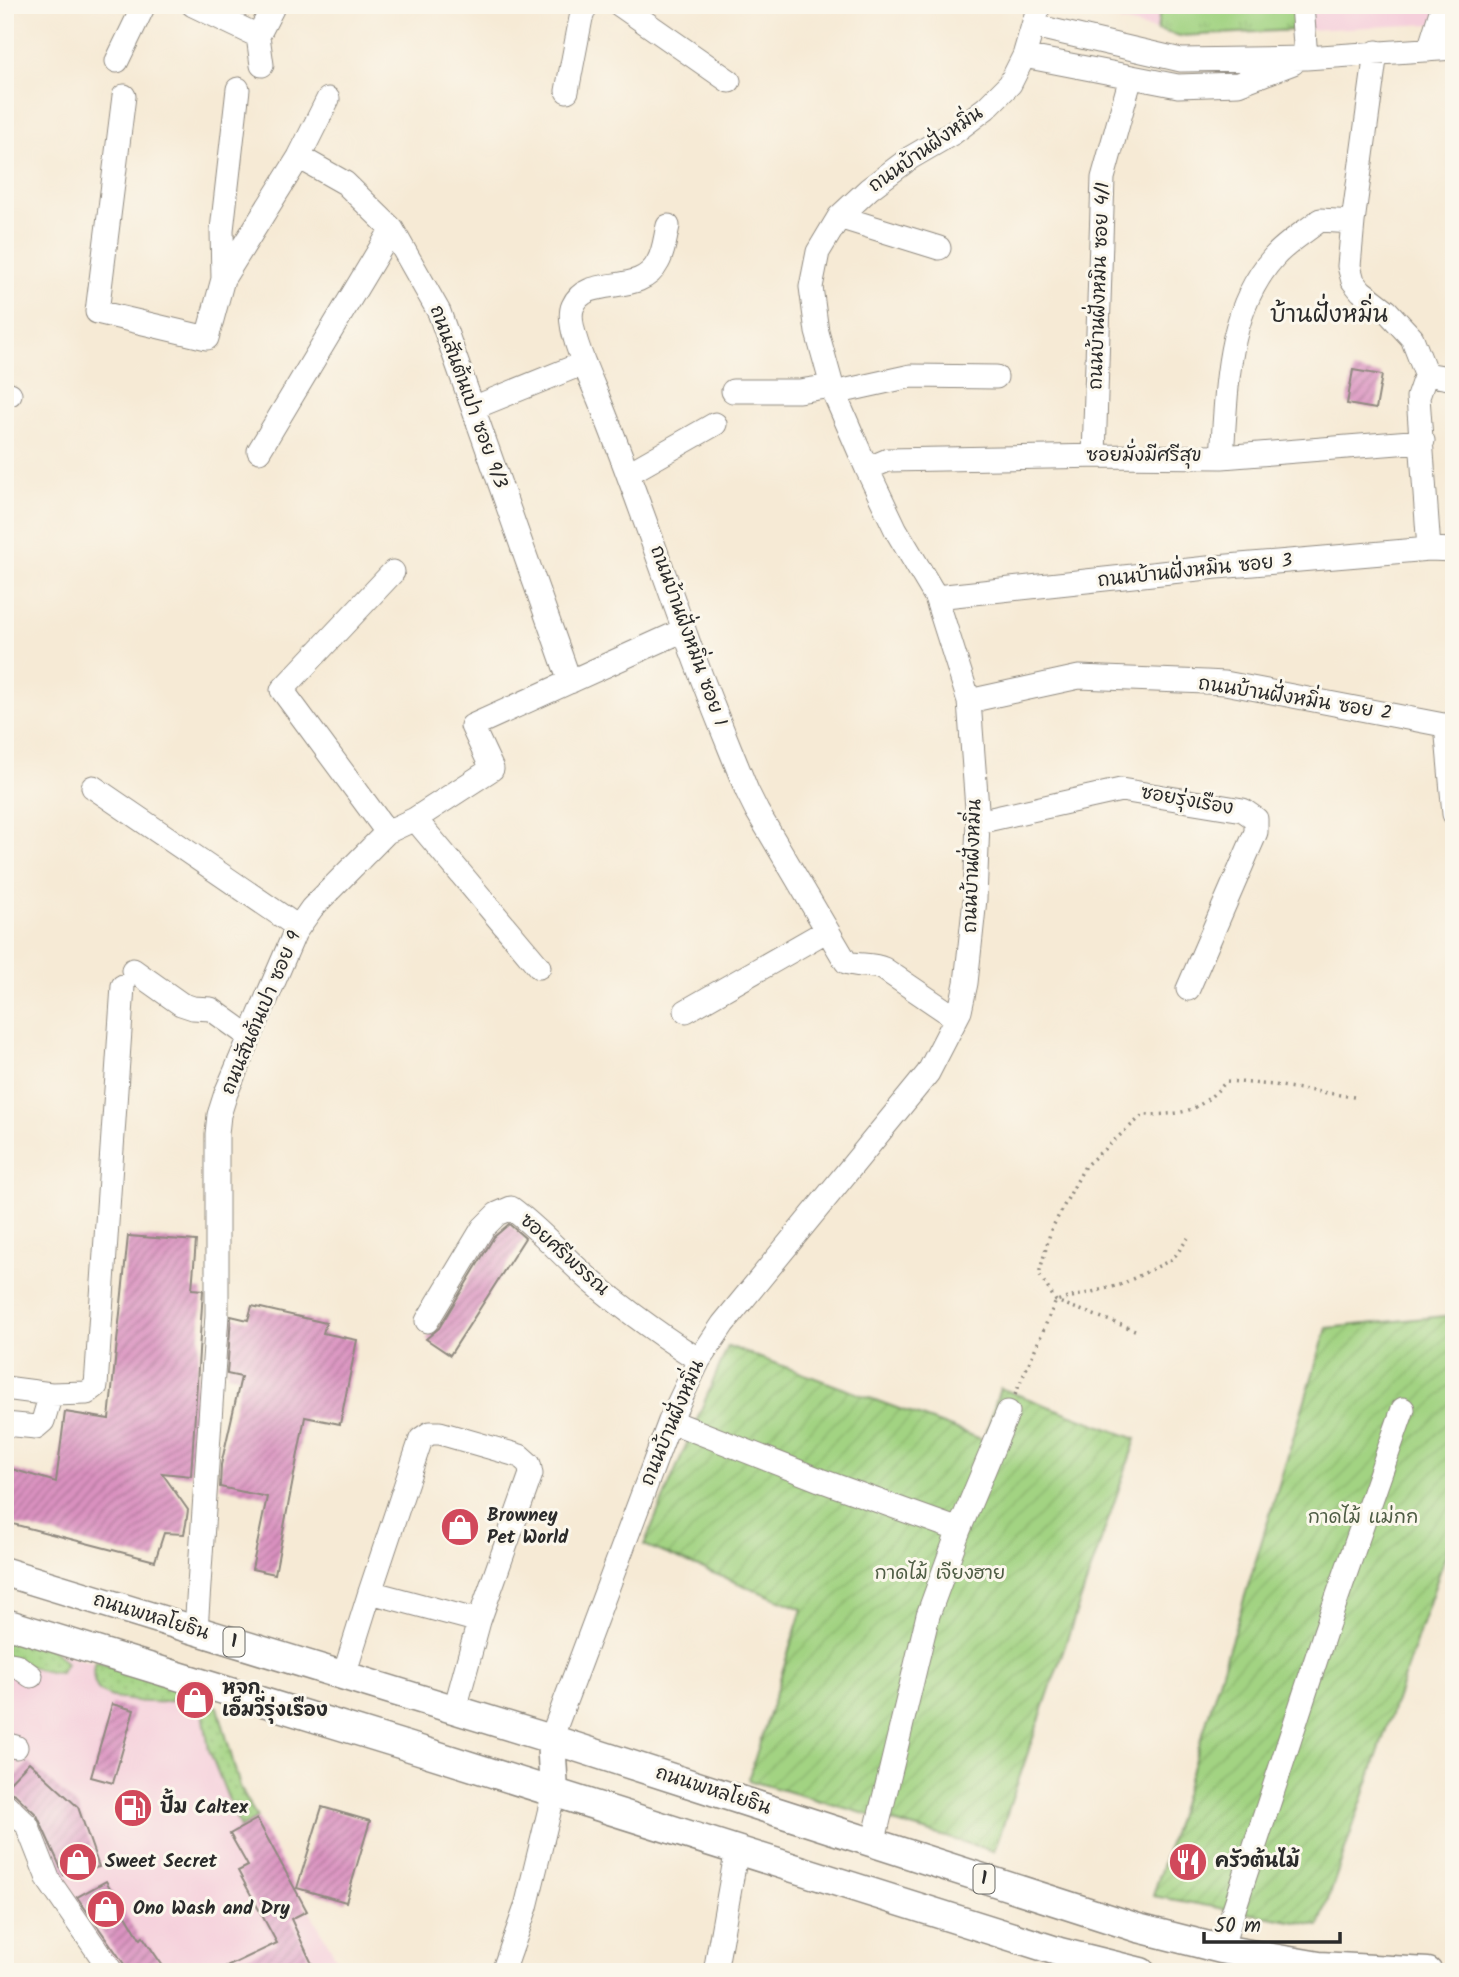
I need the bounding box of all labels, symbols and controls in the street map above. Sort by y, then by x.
street label: ถนนบ้านฝั่งหมิ่น [861,96,990,201]
street label: ถนนบ้านฝั่งหมิน ซอย 4/1 [1078,181,1119,390]
district label: บ้านฝั่งหมิ่น [1270,293,1388,334]
street label: ถนนสันต้นเปา ซอย 9/3 [421,301,515,493]
street label: ซอยมั่งมีศรีสุข [1086,438,1202,471]
street label: ถนนบ้านฝั่งหมิ่น ซอย 1 [641,540,738,731]
street label: ถนนบ้านฝั่งหมิน ซอย 3 [1096,543,1294,596]
street label: ถนนบ้านฝั่งหมิ่น ซอย 2 [1196,666,1394,729]
street label: ซอยรุ่งเรือง [1138,778,1236,824]
street label: ถนนบ้านฝั่งหมิ่น [952,798,990,933]
street label: ถนนสันต้นเปา ซอย 9 [214,926,310,1100]
street label: ซอยศรีพรรณ [513,1207,615,1303]
street label: ถนนบ้านฝั่งหมิ่น [630,1354,713,1491]
place label: Browney Pet World [487,1501,569,1553]
park label: กาดไม้ แม่กก [1308,1503,1418,1533]
shop icon: Browney Pet World [439,1506,481,1548]
park label: กาดไม้ เจียงฮาย [875,1559,1005,1589]
street label: ถนนพหลโยธิน [89,1585,213,1649]
road number: 1 [224,1628,244,1657]
place label: หจก. เอ็มวีรุ่งเรือง [222,1674,328,1726]
shop icon: หจก. เอ็มวีรุ่งเรือง [174,1679,216,1721]
street label: ถนนพหลโยธิน [651,1758,775,1824]
fuel station icon: ปั้ม Caltex [112,1787,154,1829]
place label: ปั้ม Caltex [160,1788,249,1823]
shop icon: Sweet Secret [57,1841,99,1883]
restaurant icon: ครัวต้นไม้ [1167,1841,1209,1883]
place label: Sweet Secret [105,1847,218,1877]
place label: ครัวต้นไม้ [1215,1847,1300,1877]
road number: 1 [974,1865,995,1894]
shop icon: Ono Wash and Dry [85,1888,127,1930]
place label: Ono Wash and Dry [133,1894,290,1924]
scale bar [1204,1900,1340,1944]
text: 50 m [1214,1910,1261,1943]

